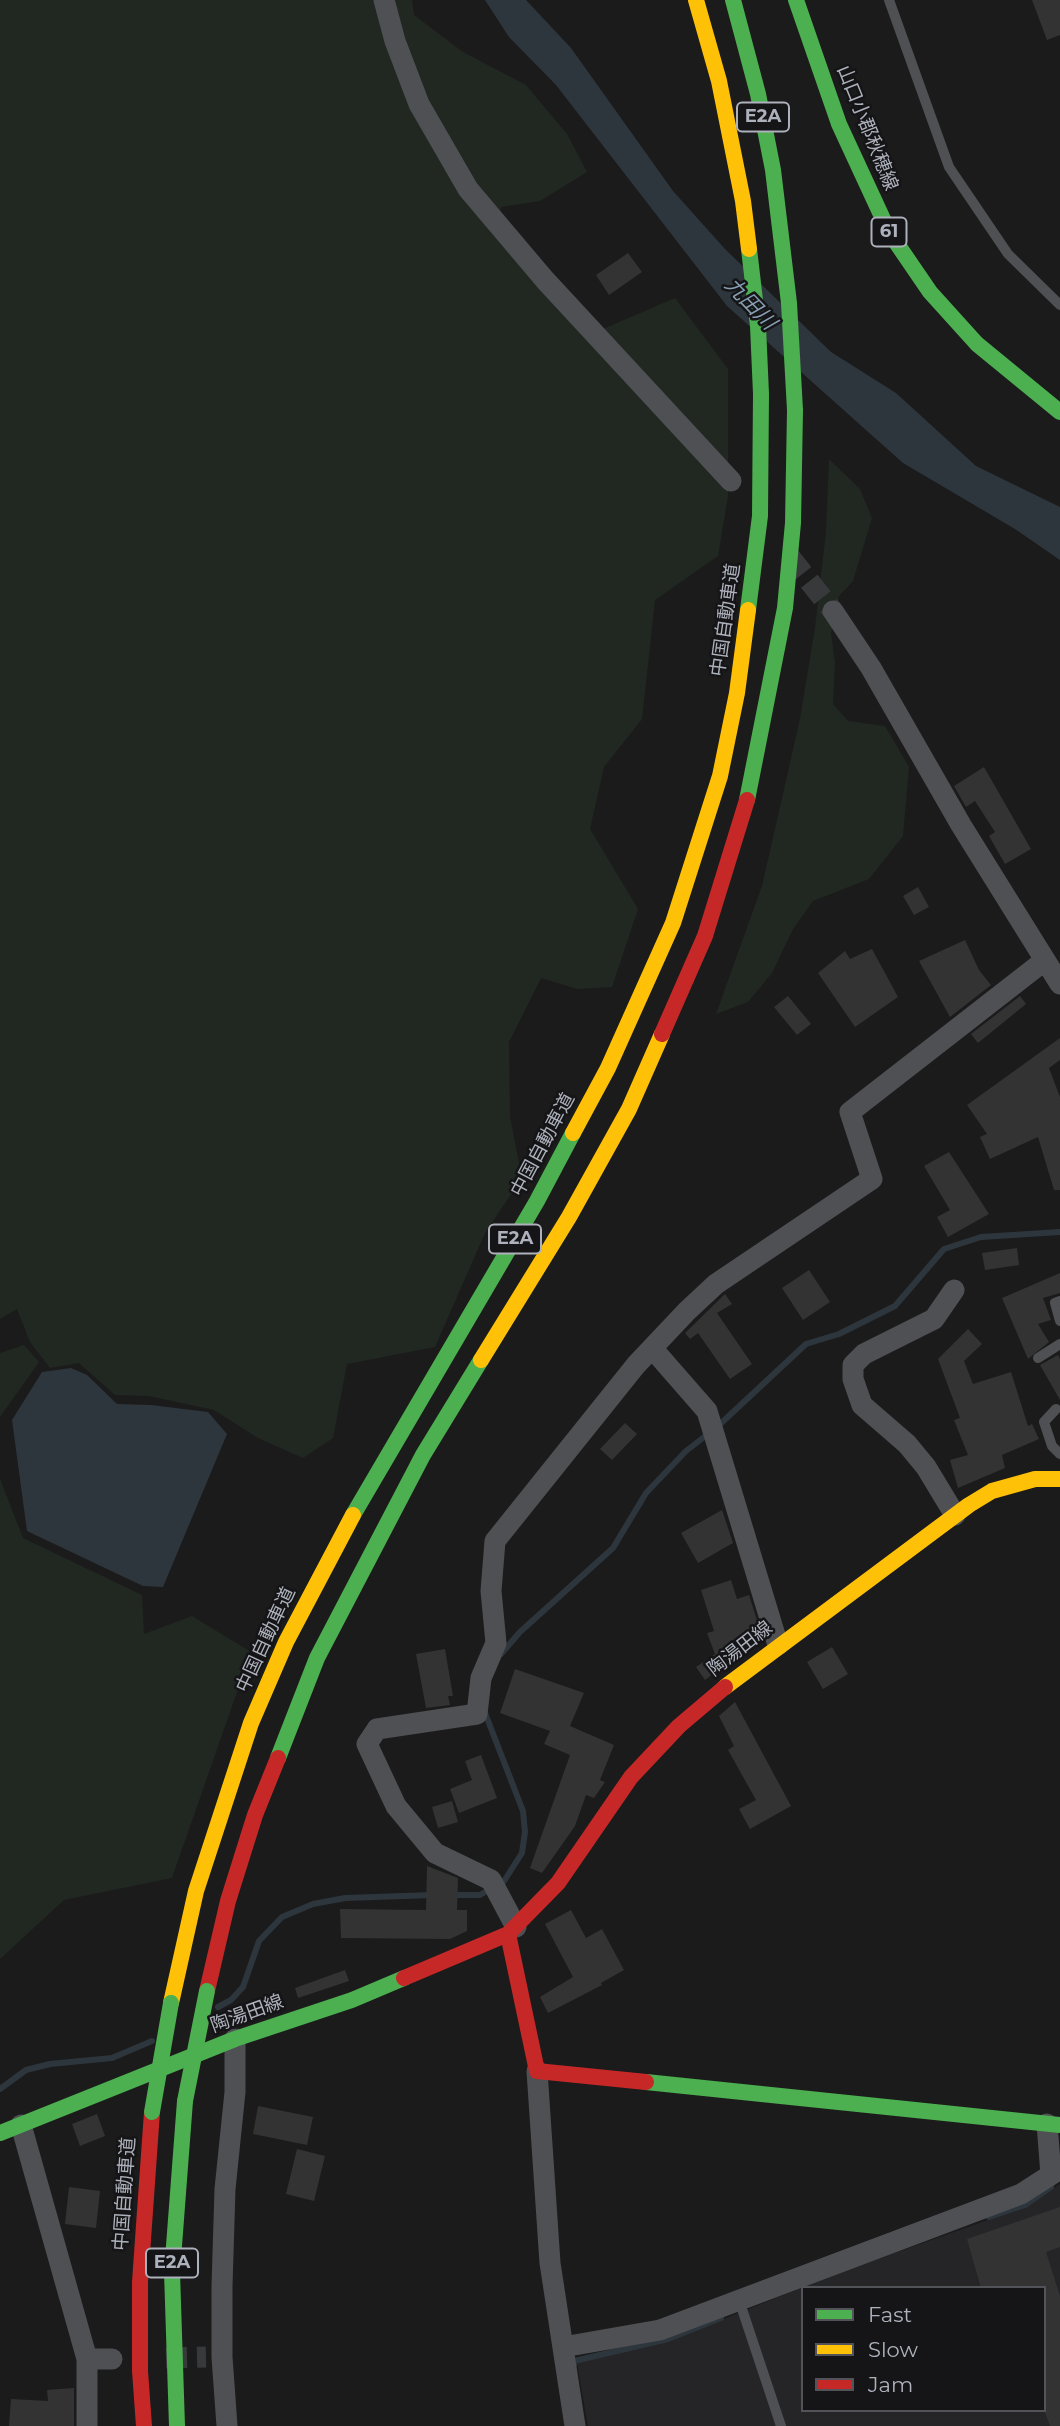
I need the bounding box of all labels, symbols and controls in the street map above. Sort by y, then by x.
street label: 山口小郡秋穂線 [832,62,902,194]
road number: E2A [737,103,789,132]
road number: 61 [872,218,906,246]
water label: 九田川 [719,273,781,335]
street label: 中国自動車道 [707,562,745,678]
street label: 中国自動車道 [506,1089,580,1201]
road number: E2A [489,1224,541,1254]
street label: 中国自動車道 [232,1584,300,1696]
street label: 陶湯田線 [703,1617,777,1681]
street label: 陶湯田線 [207,1990,287,2038]
street label: 中国自動車道 [110,2136,140,2252]
road number: E2A [146,2248,198,2278]
legend [801,2286,1046,2412]
text: Fast [868,2302,912,2327]
text: Slow [868,2337,918,2362]
text: Jam [868,2372,913,2397]

